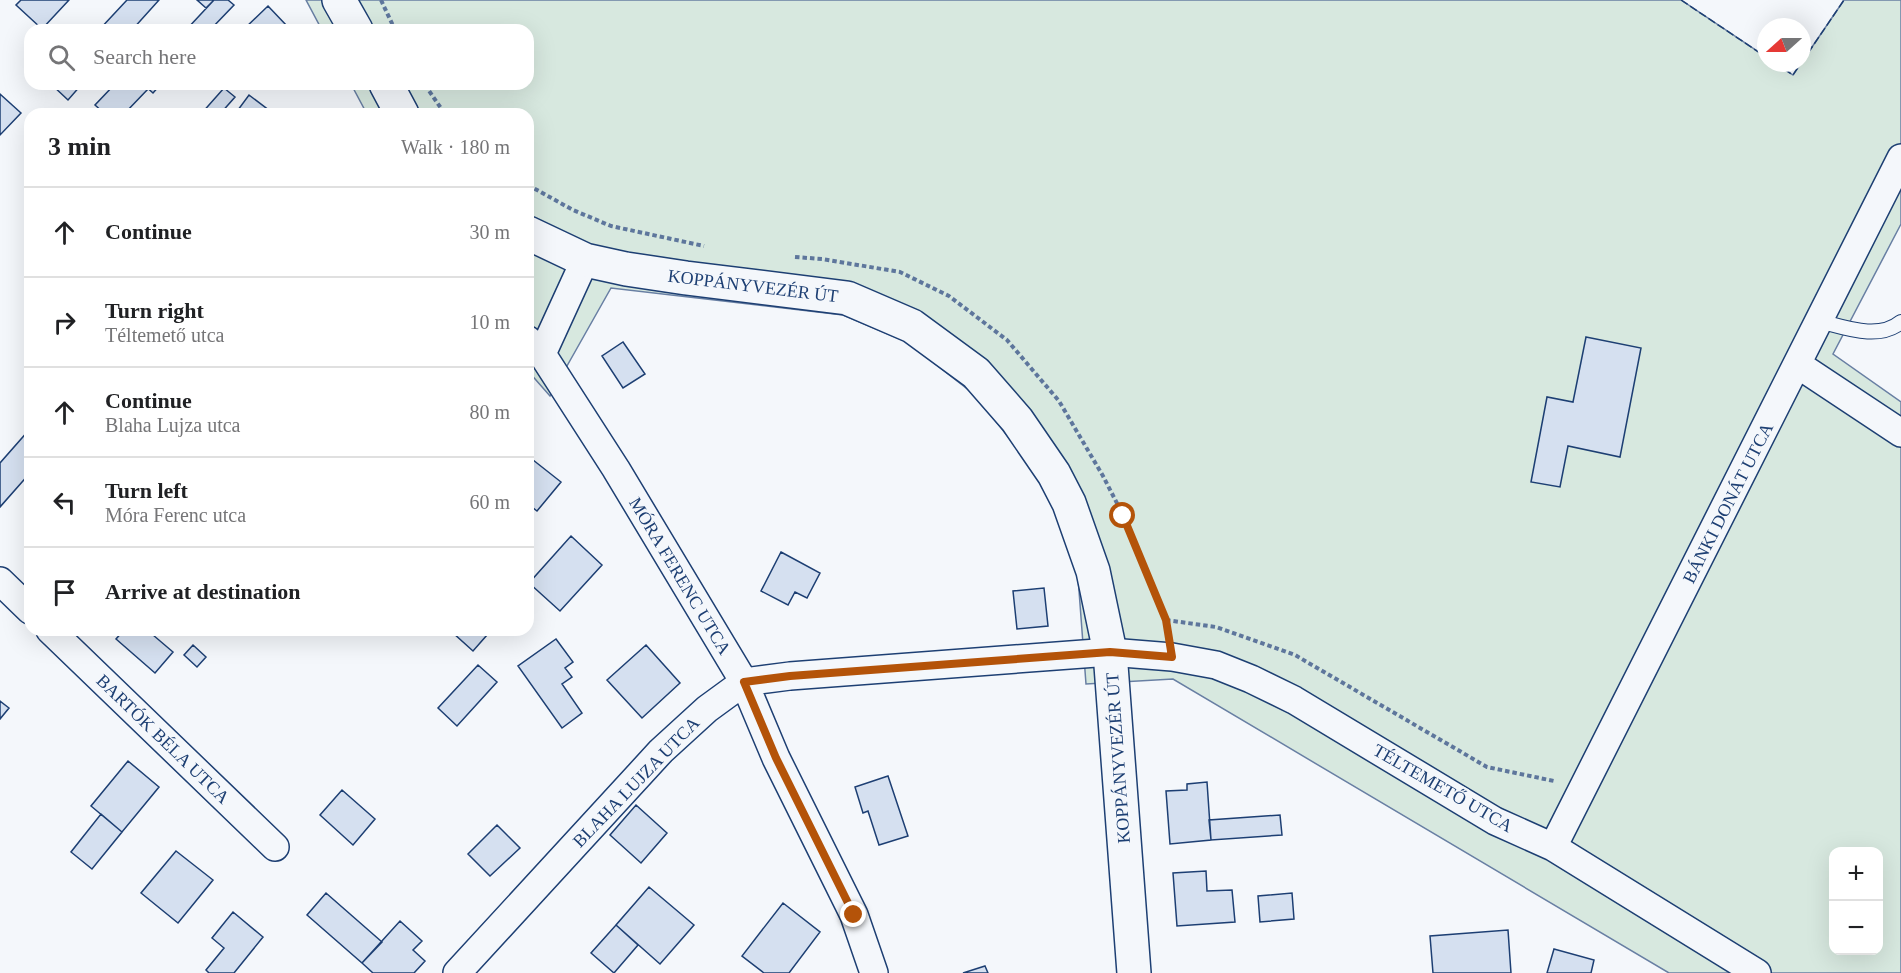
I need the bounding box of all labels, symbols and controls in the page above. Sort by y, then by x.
north arrow [1757,18,1811,72]
search box [24,24,534,90]
icon: search [45,41,78,74]
text: Search here [93,44,196,69]
text: 3 min [48,132,111,161]
text: Walk · 180 m [401,136,510,158]
icon: ahead [48,216,81,249]
text: Continue [105,219,192,244]
text: 30 m [469,221,510,243]
street label: KOPPÁNYVEZÉR ÚT [667,265,839,306]
text: Turn right [105,298,204,323]
icon: right [48,306,81,339]
text: 10 m [469,311,510,333]
text: Téltemető utca [105,324,224,346]
text: Continue [105,388,192,413]
icon: ahead [48,396,81,429]
text: 80 m [469,401,510,423]
text: Blaha Lujza utca [105,414,241,436]
street label: BÁNKI DONÁT UTCA [1678,419,1777,587]
text: Turn left [105,478,188,503]
icon: left [48,486,81,519]
text: 60 m [469,491,510,513]
street label: MÓRA FERENC UTCA [625,493,736,658]
route start [1109,502,1135,528]
text: Móra Ferenc utca [105,504,246,526]
icon: arrive [48,576,81,609]
text: Arrive at destination [105,579,301,604]
street label: BARTÓK BÉLA UTCA [92,670,234,808]
street label: KOPPÁNYVEZÉR ÚT [1101,672,1134,844]
street label: BLAHA LUJZA UTCA [569,713,703,851]
street label: TÉLTEMETŐ UTCA [1370,739,1517,836]
map controls [1829,847,1883,955]
button: + [1829,847,1883,901]
route end [840,901,866,927]
button: − [1829,901,1883,955]

